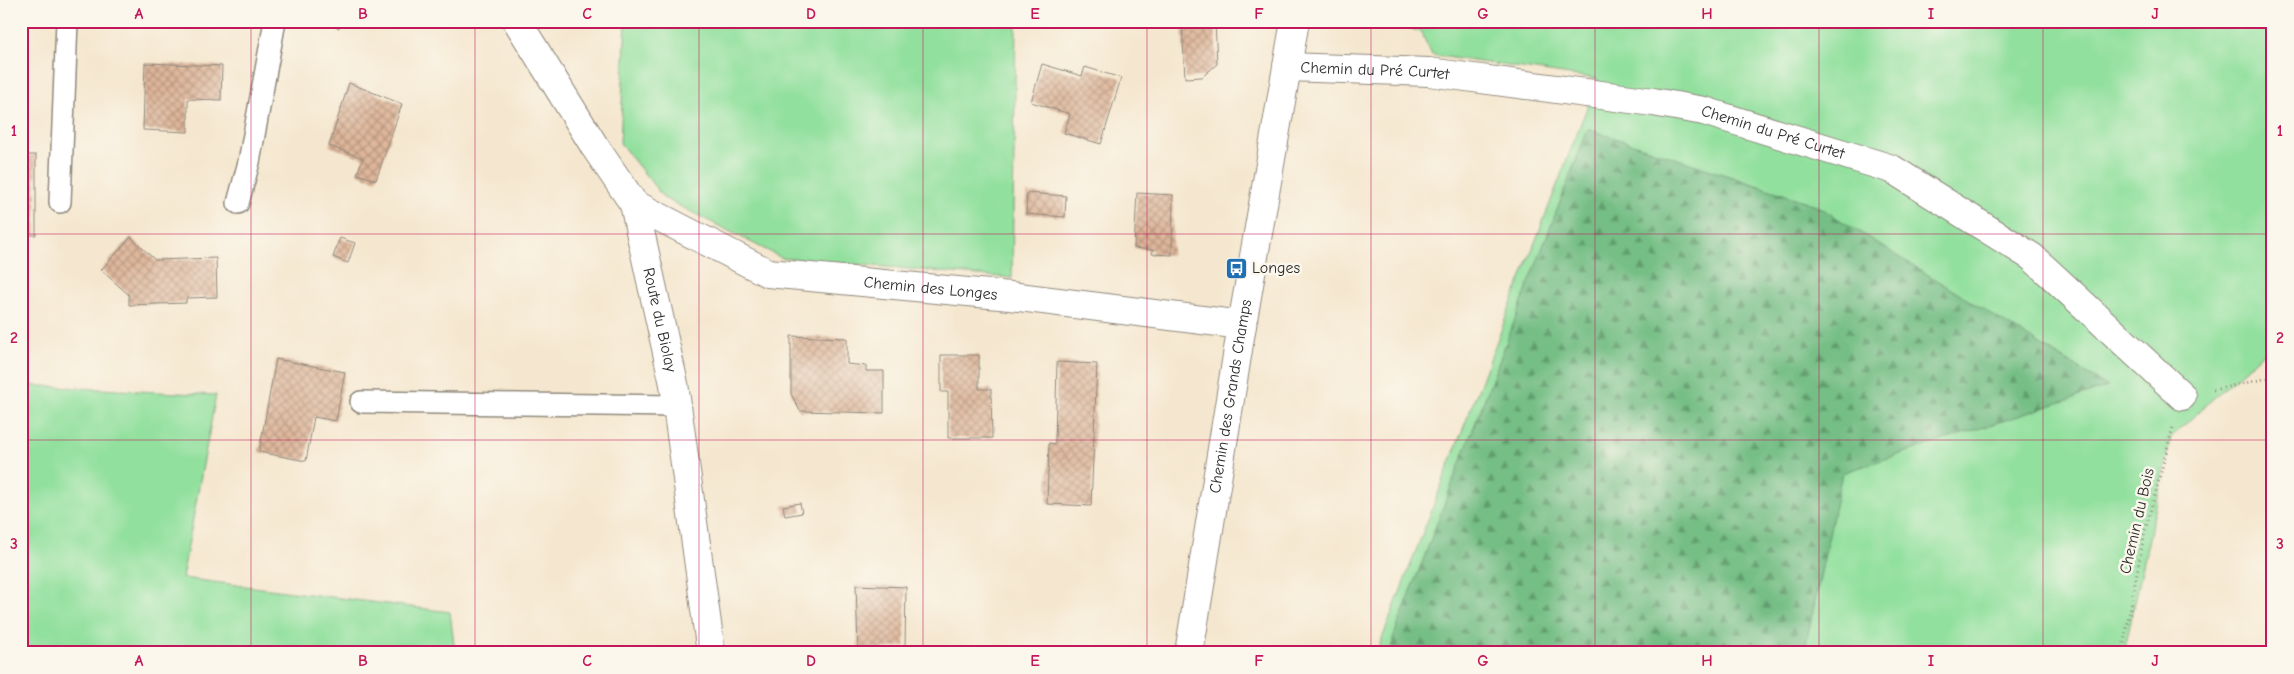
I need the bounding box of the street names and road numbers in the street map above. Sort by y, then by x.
street label: Chemin du Pré Curtet [1300,58,1451,84]
street label: Chemin du Pré Curtet [1699,102,1847,163]
street label: Route du Biolay [639,266,680,375]
street label: Chemin des Longes [863,273,999,304]
street label: Chemin des Grands Champs [1206,298,1255,495]
street label: Chemin du Bois [2116,466,2158,576]

